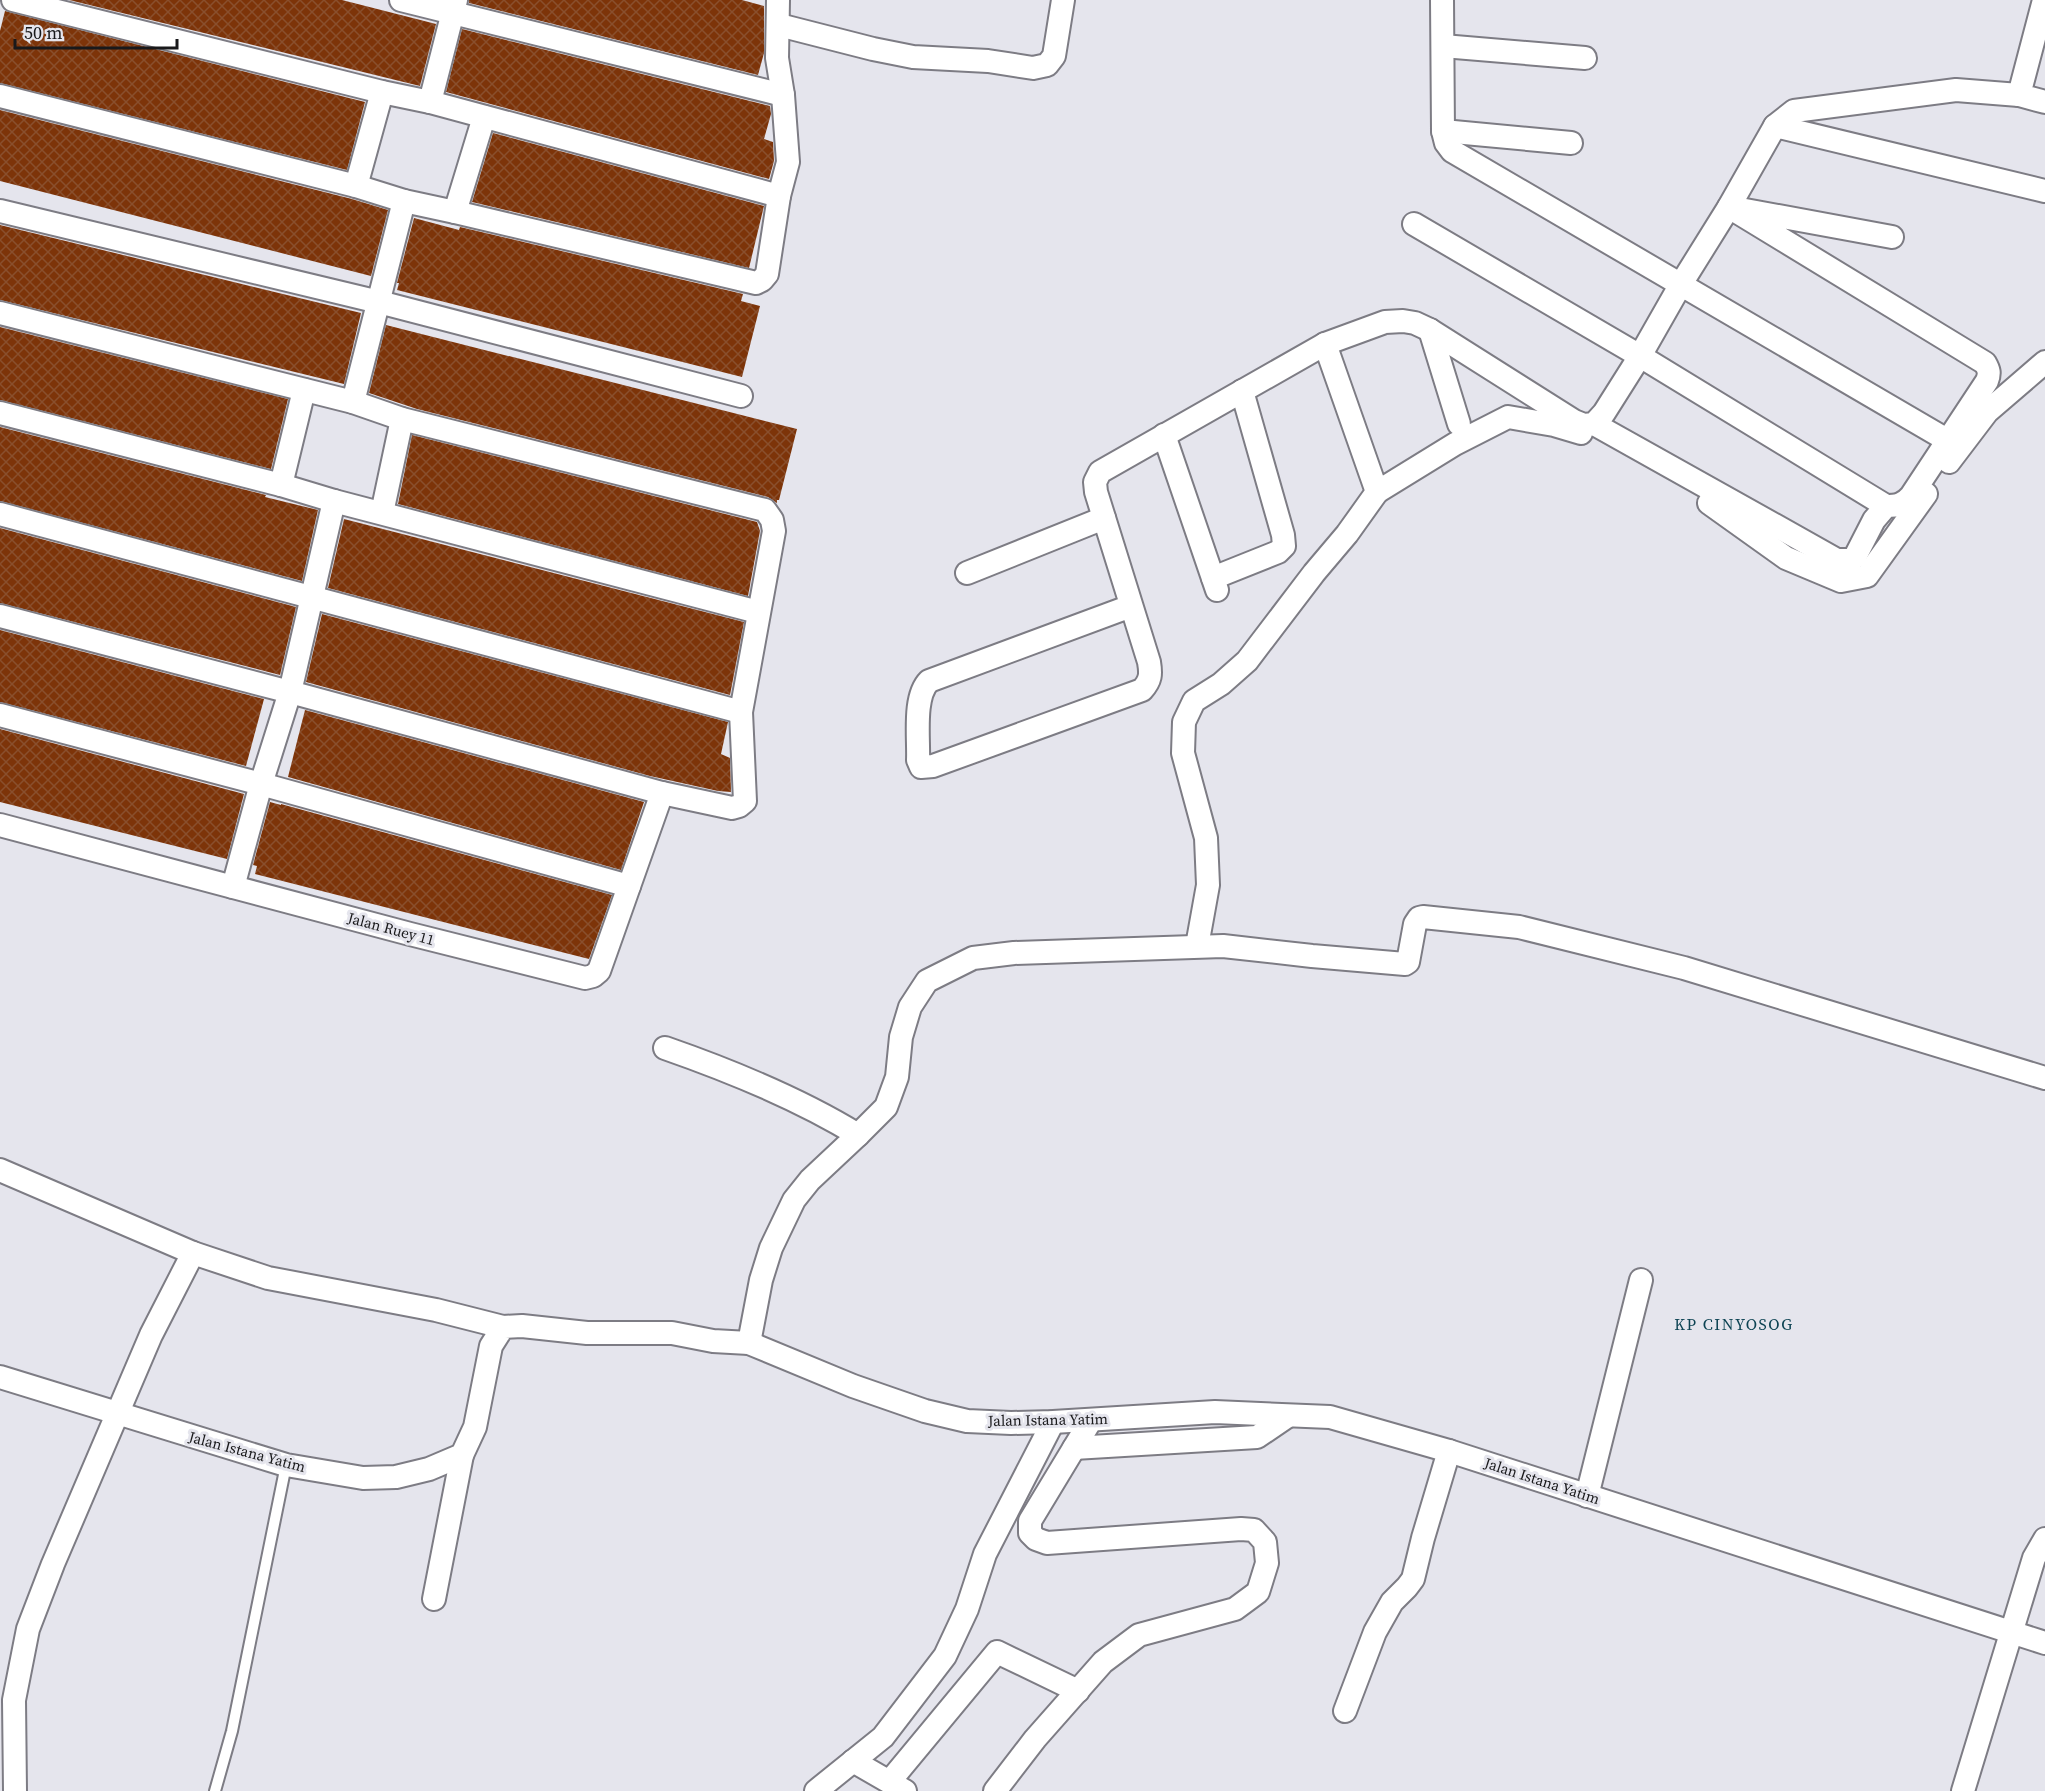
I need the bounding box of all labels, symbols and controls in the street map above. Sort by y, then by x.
scale bar [15,12,177,50]
text: 50 m [24,20,62,45]
street label: Jalan Ruey 11 [344,907,437,950]
district label: KP CINYOSOG [1674,1313,1794,1335]
street label: Jalan Istana Yatim [987,1408,1109,1431]
street label: Jalan Istana Yatim [185,1426,308,1477]
street label: Jalan Istana Yatim [1481,1452,1603,1509]

